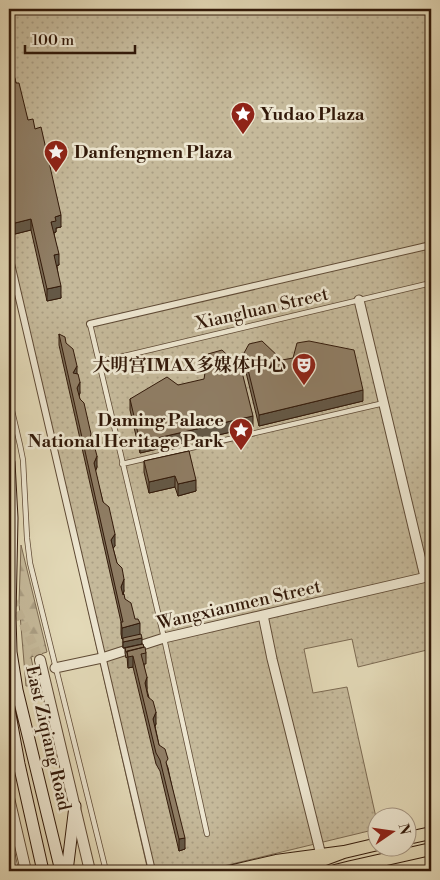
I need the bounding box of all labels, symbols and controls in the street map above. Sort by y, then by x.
scale bar [25,22,135,54]
text: 100 m [32,31,74,50]
place icon: Yudao Plaza [230,101,256,135]
place label: Yudao Plaza [260,103,365,126]
place icon: Danfengmen Plaza [43,139,69,173]
place label: Danfengmen Plaza [74,141,233,164]
street label: Xiangluan Street [193,282,331,336]
theatre icon: 大明宫IMAX多媒体中心 [291,352,317,386]
place label: 大明宫IMAX多媒体中心 [93,354,286,377]
place label: Daming Palace National Heritage Park [28,409,225,453]
place icon: Daming Palace National Heritage Park [228,417,254,451]
street label: Wangxianmen Street [154,575,324,635]
street label: East Ziqiang Road [20,663,76,814]
north arrow [368,808,418,858]
text: N [394,822,414,837]

